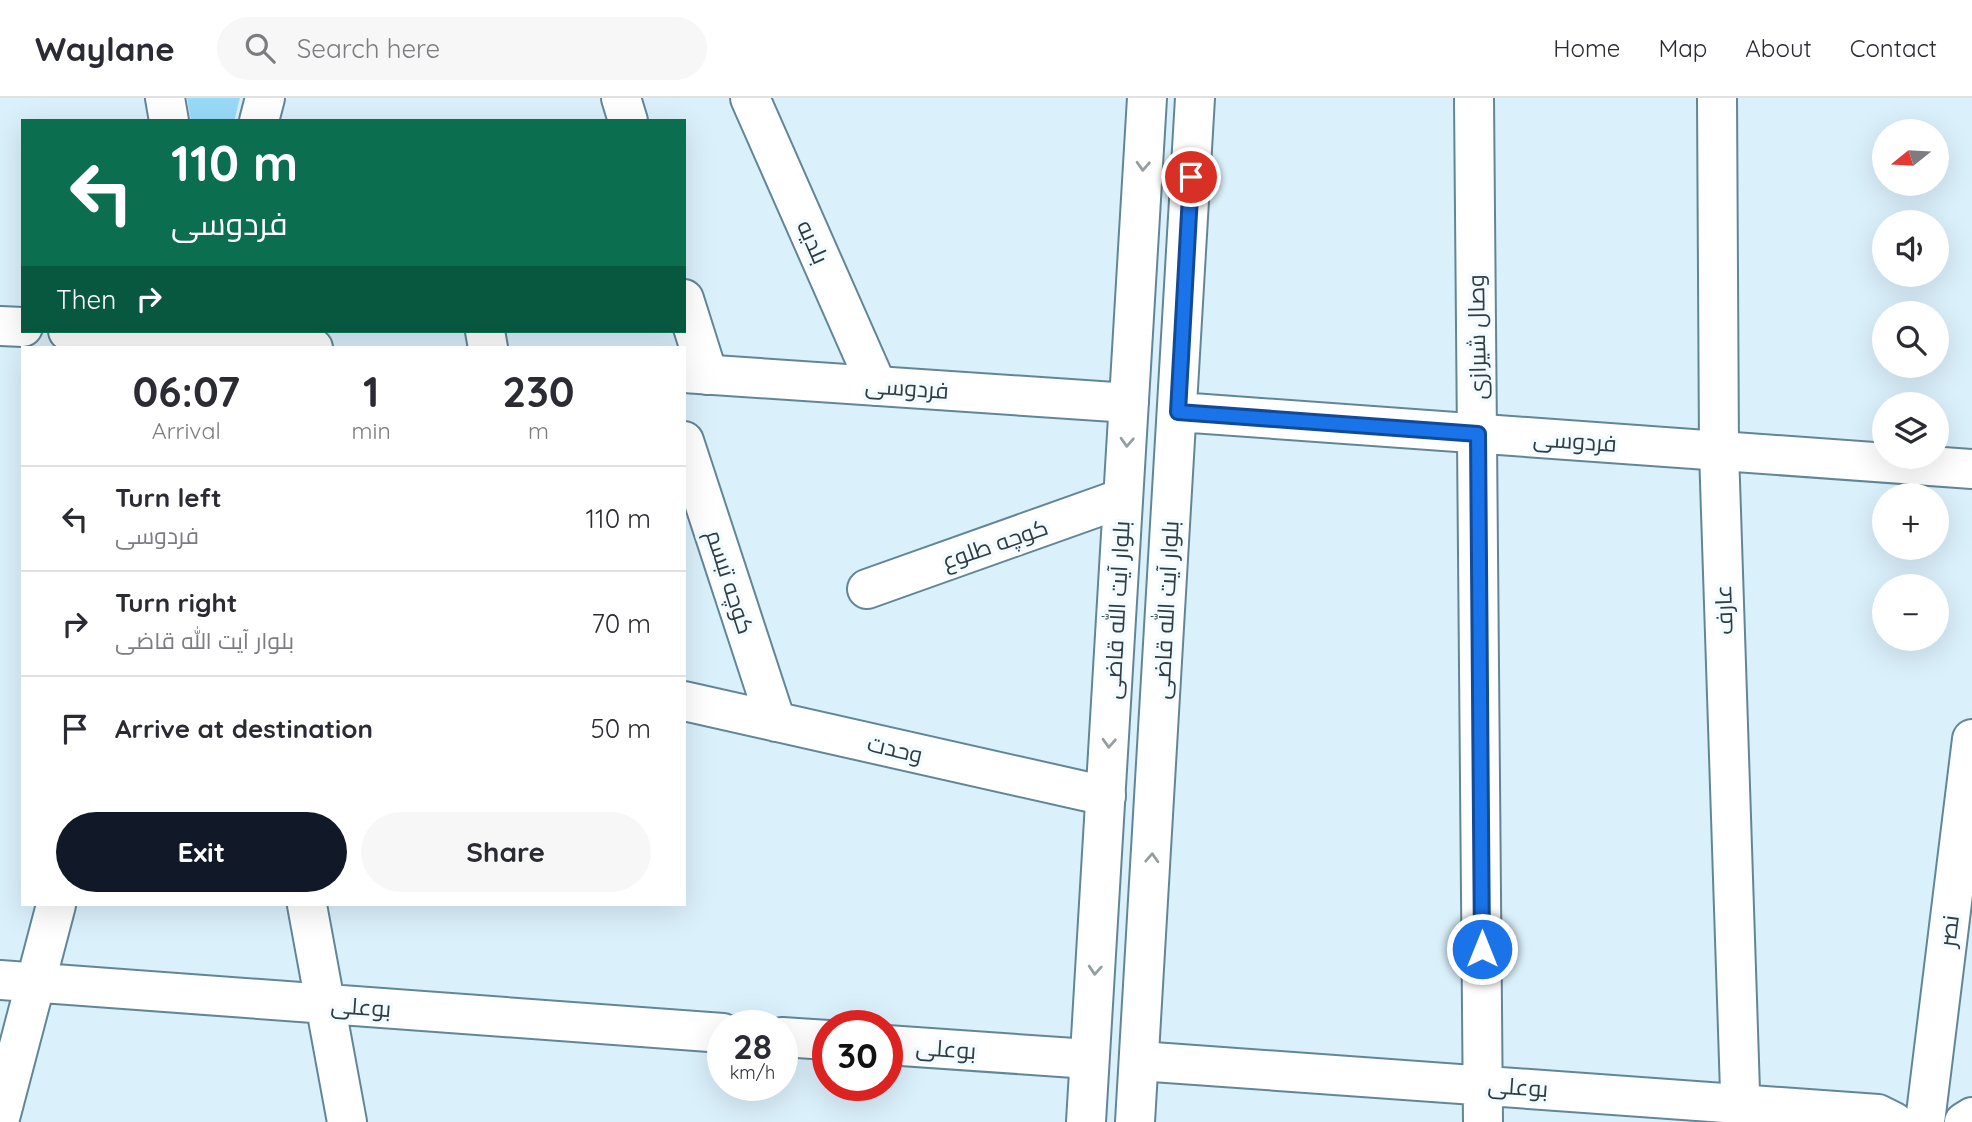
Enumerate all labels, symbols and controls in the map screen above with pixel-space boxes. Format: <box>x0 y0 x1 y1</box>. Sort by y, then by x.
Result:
search box <box>217 17 707 80</box>
text: Waylane <box>35 28 175 69</box>
icon: search <box>241 29 279 67</box>
text: Search here <box>297 32 440 65</box>
text: Home <box>1553 33 1620 63</box>
text: Map <box>1658 33 1707 63</box>
text: About <box>1745 33 1812 63</box>
text: Contact <box>1850 33 1937 63</box>
north arrow <box>1872 119 1950 196</box>
map controls <box>1872 119 1949 651</box>
text: 110 m <box>171 132 298 193</box>
icon: left <box>56 147 147 238</box>
pin <box>1161 147 1221 207</box>
icon: arrive <box>1172 158 1210 196</box>
one-way arrow <box>1136 161 1151 172</box>
text: فردوسی <box>171 203 288 243</box>
button: sound <box>1872 210 1949 287</box>
street label: بلدیه <box>791 215 836 268</box>
street label: وصال شیرازی <box>1461 274 1492 400</box>
icon: right <box>130 280 168 318</box>
text: Then <box>56 283 116 316</box>
button: search <box>1872 301 1949 378</box>
text: 06:07 <box>132 365 240 418</box>
text: 1 <box>363 365 379 418</box>
text: 230 <box>502 365 575 418</box>
street label: فردوسی <box>864 370 950 405</box>
button: layers <box>1872 392 1949 469</box>
text: Arrival <box>152 416 221 445</box>
text: min <box>352 416 391 445</box>
text: m <box>528 416 549 445</box>
street label: فردوسی <box>1532 423 1618 458</box>
one-way arrow <box>1119 437 1134 448</box>
text: Turn left <box>115 481 222 514</box>
button: + <box>1872 483 1949 560</box>
icon: left <box>56 500 94 538</box>
text: 110 m <box>585 502 651 535</box>
street label: کوچه طلوع <box>938 512 1052 577</box>
street label: بلوار آیت‌ الله قاضی <box>1097 520 1136 700</box>
street label: بلوار آیت ‌الله قاضی <box>1146 520 1185 700</box>
text: فردوسی <box>115 521 199 550</box>
street label: کوچه تبسم <box>698 526 761 638</box>
button: − <box>1872 574 1949 651</box>
street label: عارف <box>1708 584 1739 636</box>
text: Turn right <box>115 586 237 619</box>
icon: right <box>56 605 94 643</box>
text: 70 m <box>591 607 651 640</box>
text: بلوار آیت ‌الله قاضی <box>115 626 294 655</box>
icon: arrive <box>56 710 94 748</box>
text: Arrive at destination <box>115 712 373 745</box>
text: 50 m <box>591 712 651 745</box>
street label: وحدت <box>865 728 926 769</box>
one-way arrow <box>1102 737 1117 748</box>
button: Exit <box>56 812 347 892</box>
button: Share <box>361 812 651 892</box>
one-way arrow <box>1144 852 1159 863</box>
position arrow <box>1445 912 1519 986</box>
street label: نصر <box>1932 913 1965 951</box>
one-way arrow <box>1088 964 1103 975</box>
street label: بوعلی <box>330 990 392 1023</box>
speed limit sign: 30 <box>812 1010 903 1101</box>
text: 28 <box>733 1024 772 1068</box>
street label: بوعلی <box>915 1032 977 1065</box>
text: km/h <box>730 1061 775 1084</box>
street label: بوعلی <box>1487 1070 1549 1103</box>

